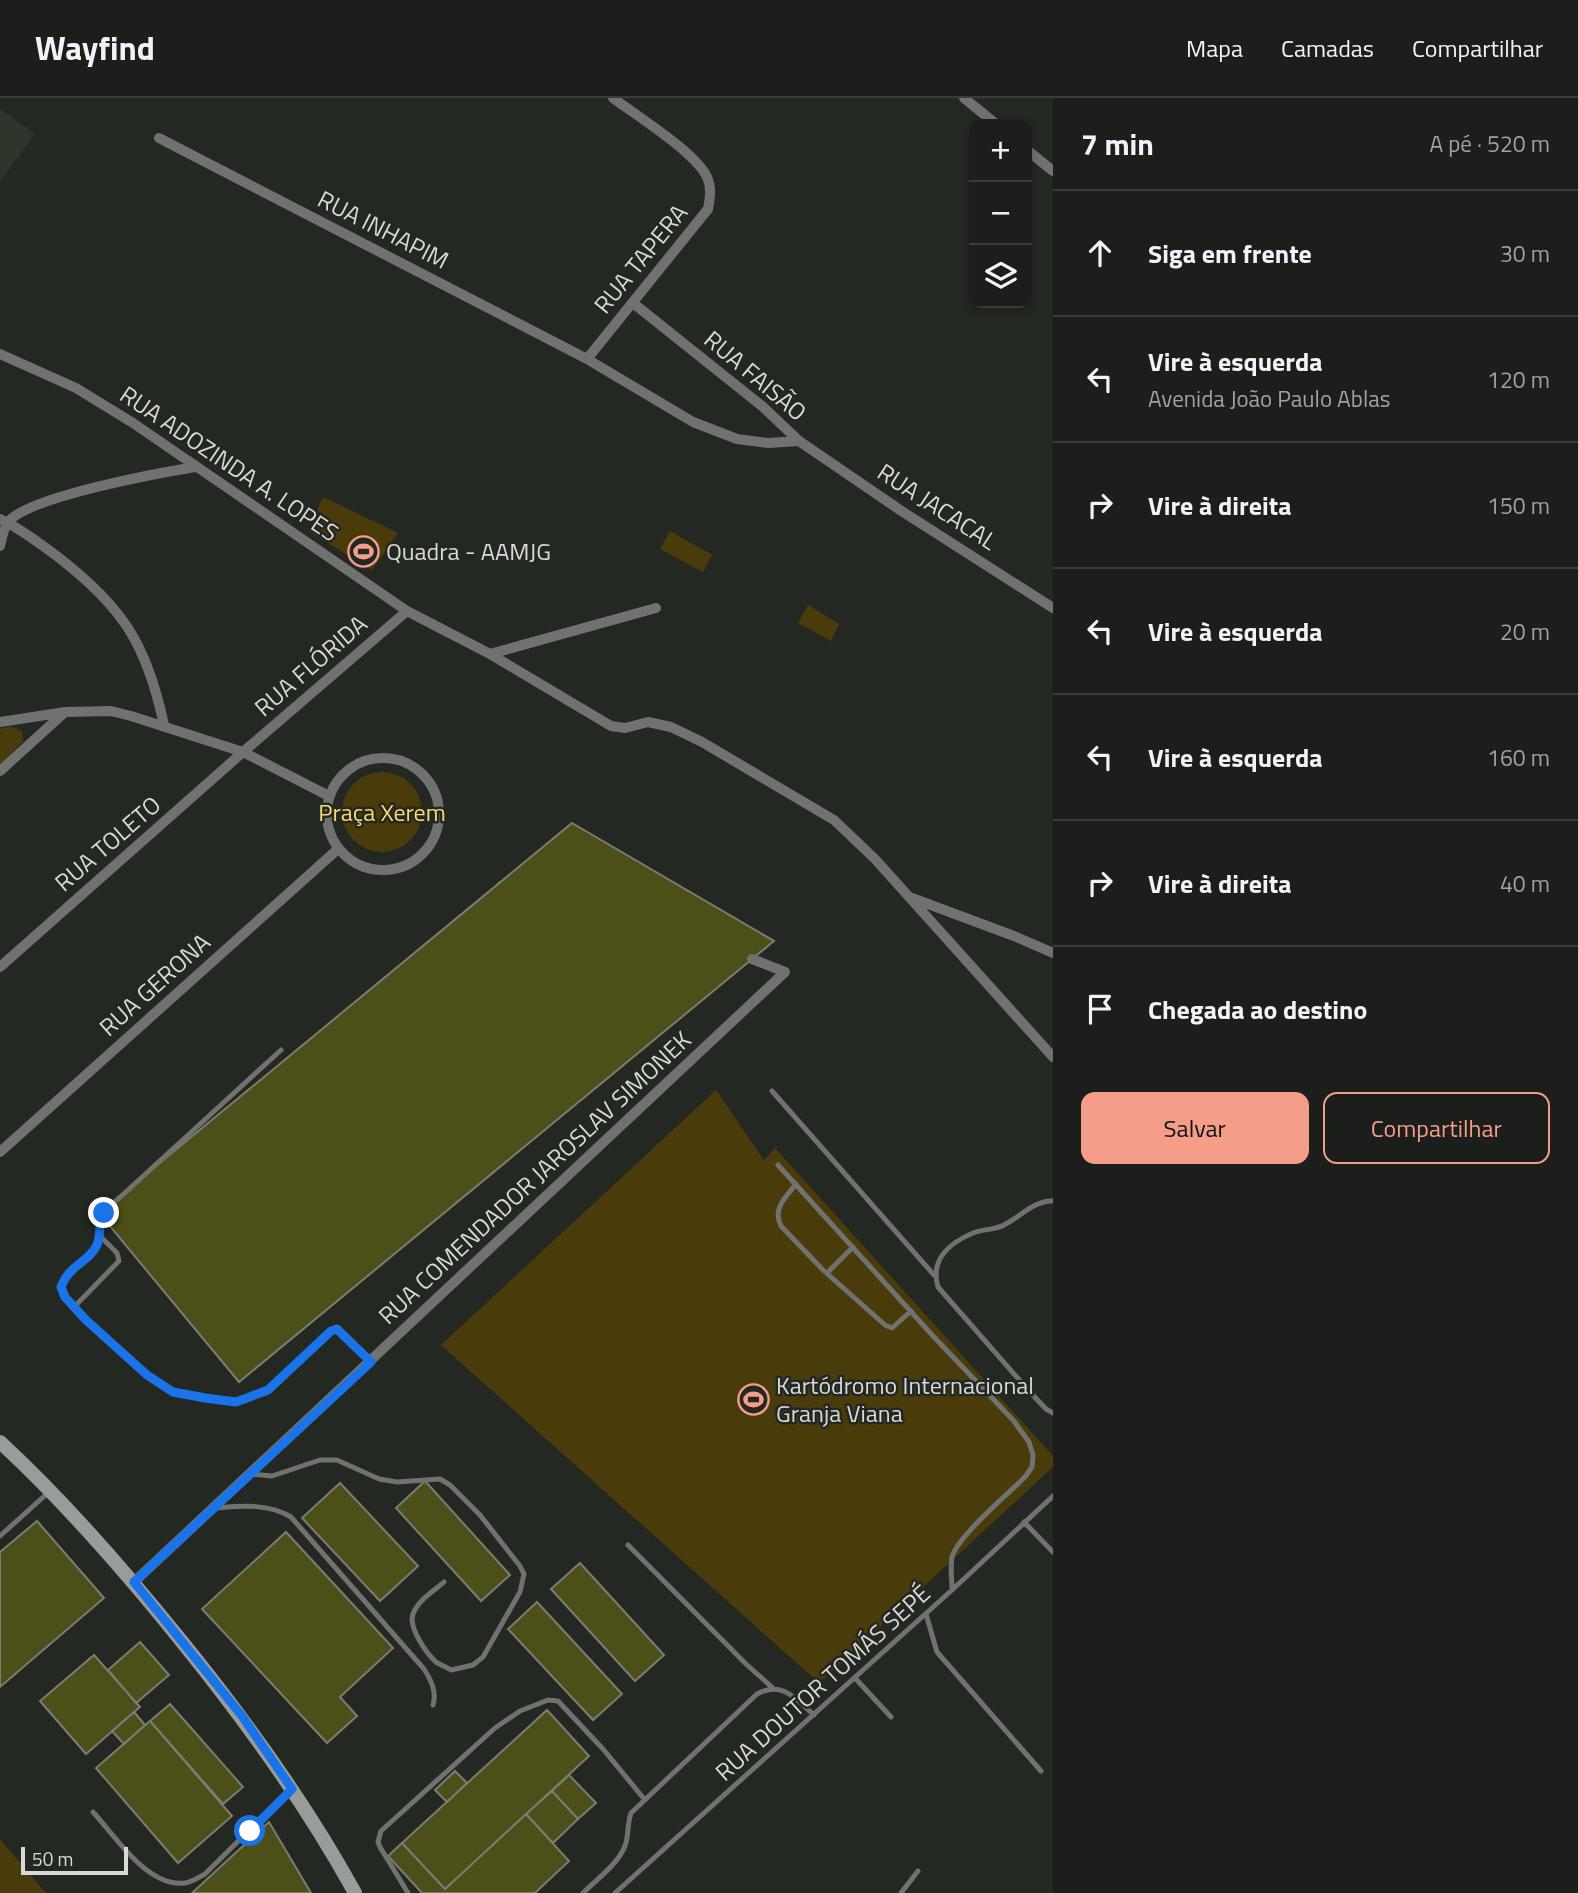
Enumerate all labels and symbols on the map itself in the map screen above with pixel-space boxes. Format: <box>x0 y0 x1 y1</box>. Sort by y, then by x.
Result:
street label: RUA INHAPIM <box>312 181 455 278</box>
street label: RUA TAPERA <box>585 196 696 321</box>
street label: RUA FAISÃO <box>696 321 815 429</box>
street label: RUA ADOZINDA A. LOPES <box>113 376 346 550</box>
street label: RUA JACACAL <box>870 454 1005 559</box>
place label: Quadra - AAMJG <box>386 533 551 569</box>
sports icon: Quadra - AAMJG <box>346 535 380 569</box>
street label: RUA FLÓRIDA <box>246 606 375 725</box>
street label: RUA TOLETO <box>46 787 168 900</box>
park label: Praça Xerem <box>318 794 446 830</box>
street label: RUA GERONA <box>91 924 218 1044</box>
street label: RUA COMENDADOR JAROSLAV SIMONEK <box>370 1022 699 1332</box>
route end <box>88 1197 119 1228</box>
place label: Kartódromo Internacional Granja Viana <box>776 1367 1034 1431</box>
sports icon: Kartódromo Internacional Granja Viana <box>736 1383 770 1417</box>
street label: RUA DOUTOR TOMÁS SEPÉ <box>707 1576 938 1789</box>
route start <box>234 1815 265 1846</box>
scale bar <box>21 1844 128 1876</box>

